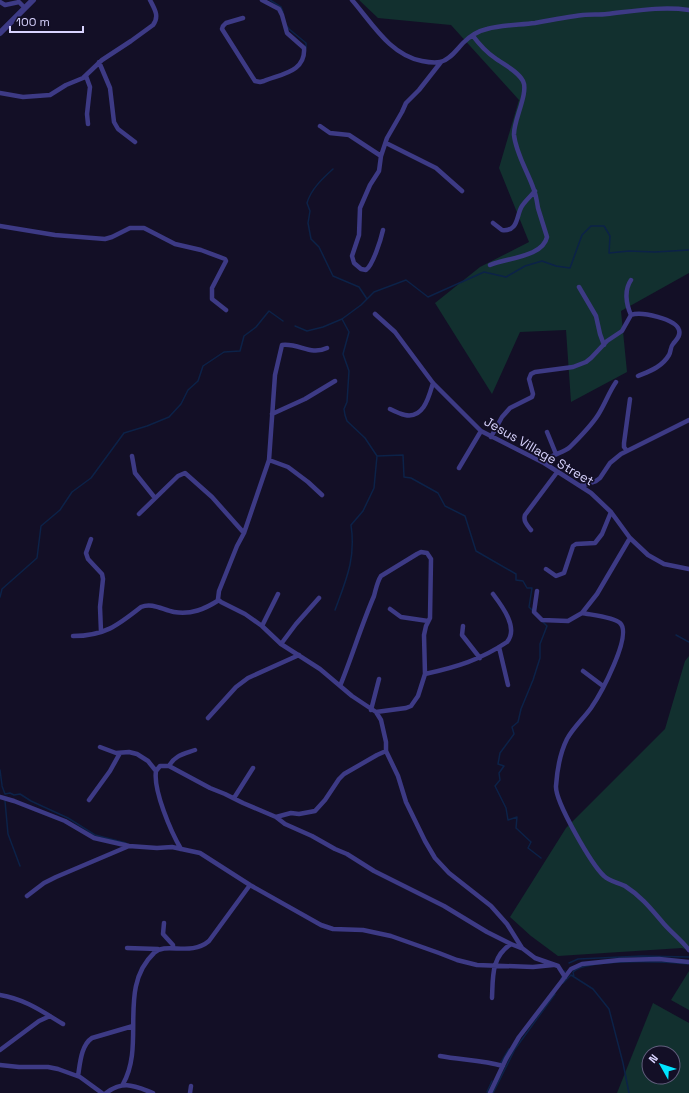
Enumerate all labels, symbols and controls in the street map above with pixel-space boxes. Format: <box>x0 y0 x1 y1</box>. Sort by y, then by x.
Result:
scale bar <box>10 8 83 34</box>
text: 100 m <box>16 14 50 30</box>
street label: Jesus Village Street <box>481 413 597 489</box>
north arrow <box>641 1045 681 1085</box>
text: N <box>645 1051 661 1066</box>

